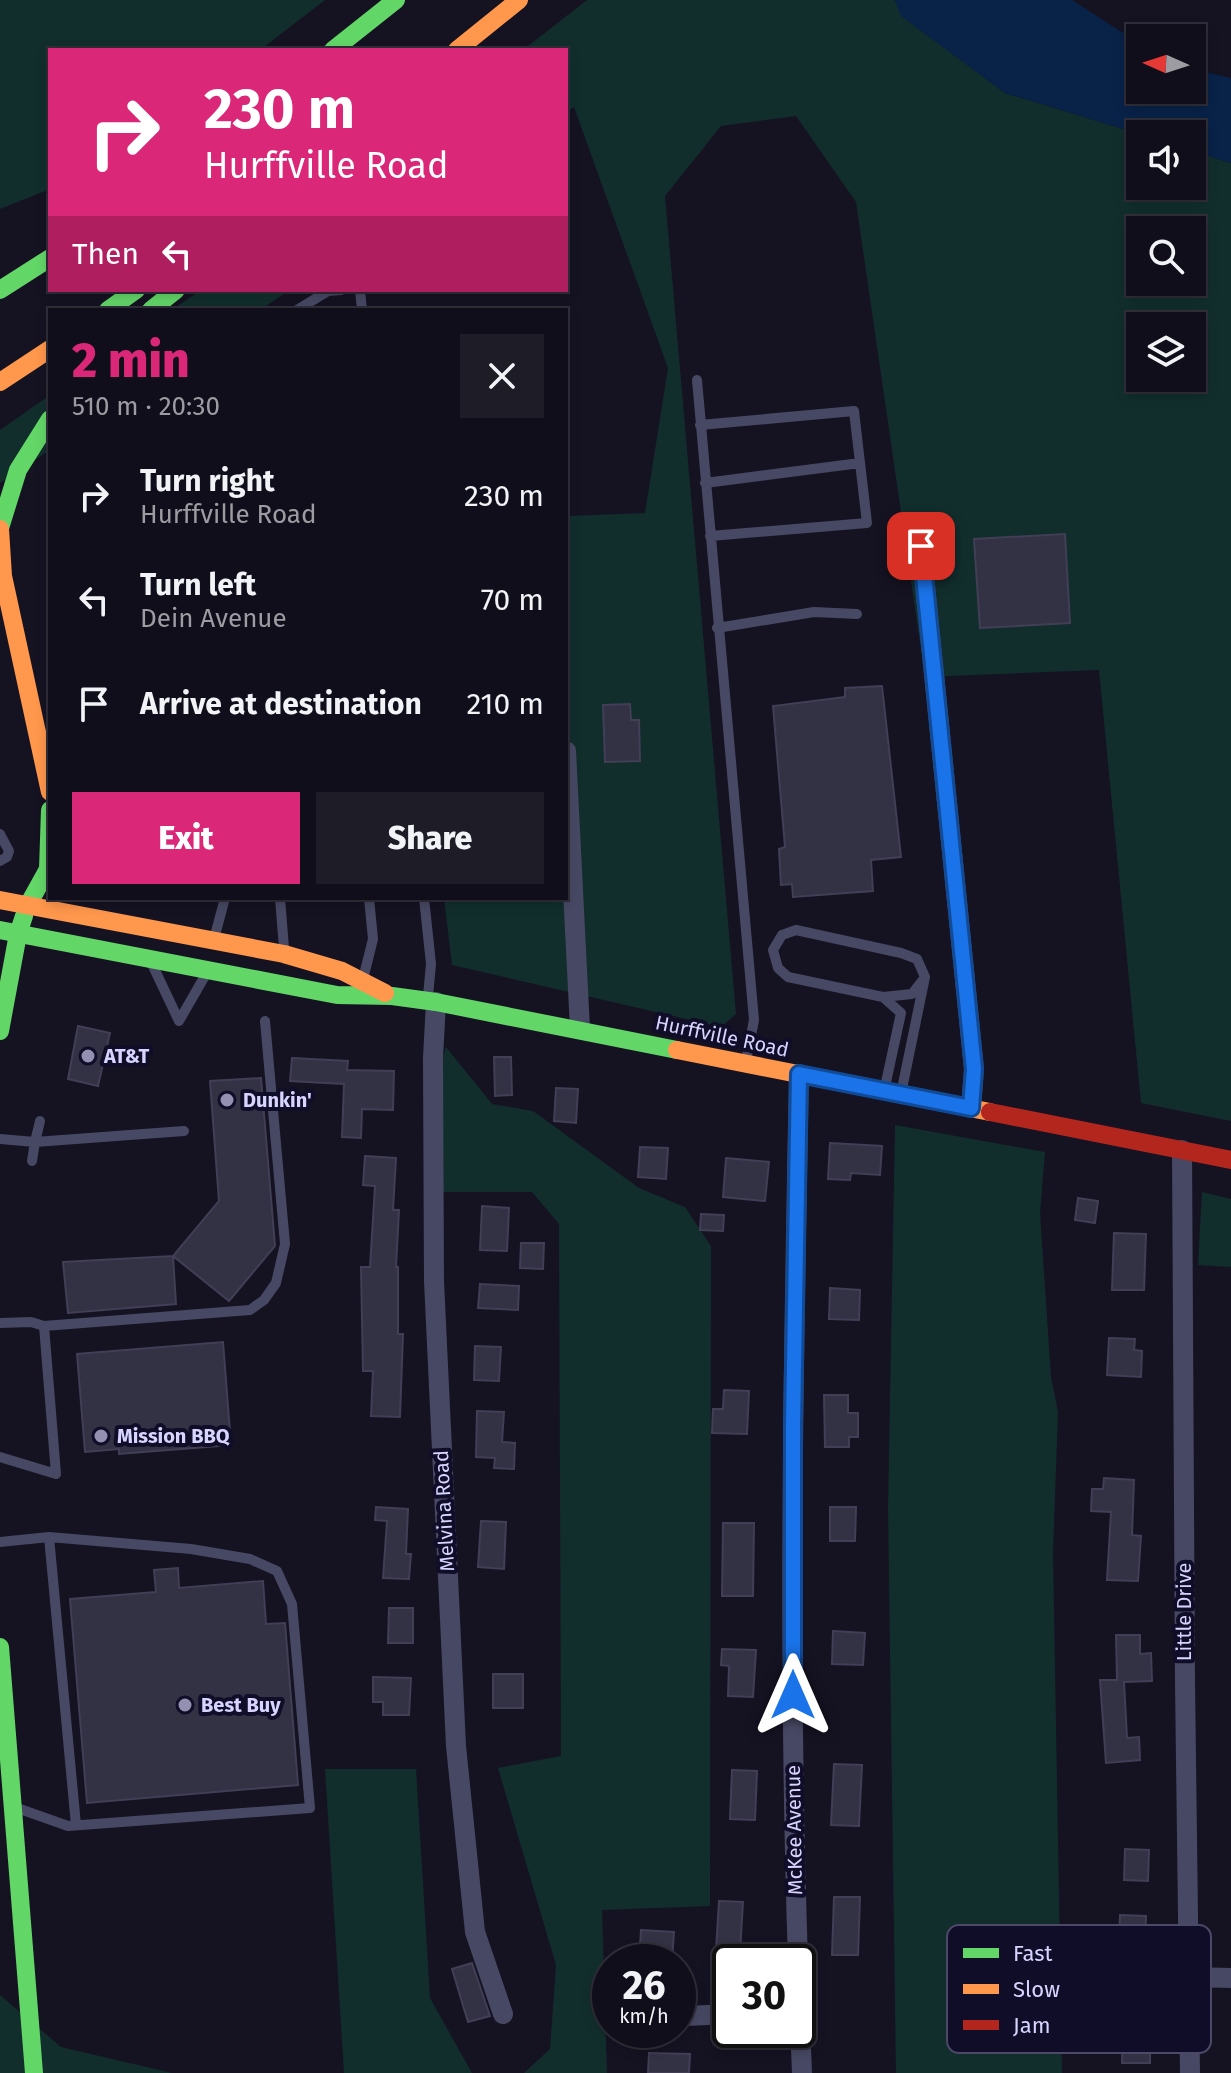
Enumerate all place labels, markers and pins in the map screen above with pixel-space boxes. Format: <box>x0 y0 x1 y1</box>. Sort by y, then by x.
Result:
pin <box>887 512 955 580</box>
place label: AT&T <box>103 1044 149 1068</box>
marker: AT&T <box>79 1047 97 1065</box>
place label: Dunkin' <box>243 1088 312 1112</box>
marker: Dunkin' <box>218 1091 236 1109</box>
place label: Mission BBQ <box>117 1424 230 1448</box>
marker: Mission BBQ <box>92 1427 110 1445</box>
place label: Best Buy <box>201 1693 281 1717</box>
marker: Best Buy <box>176 1696 194 1714</box>

